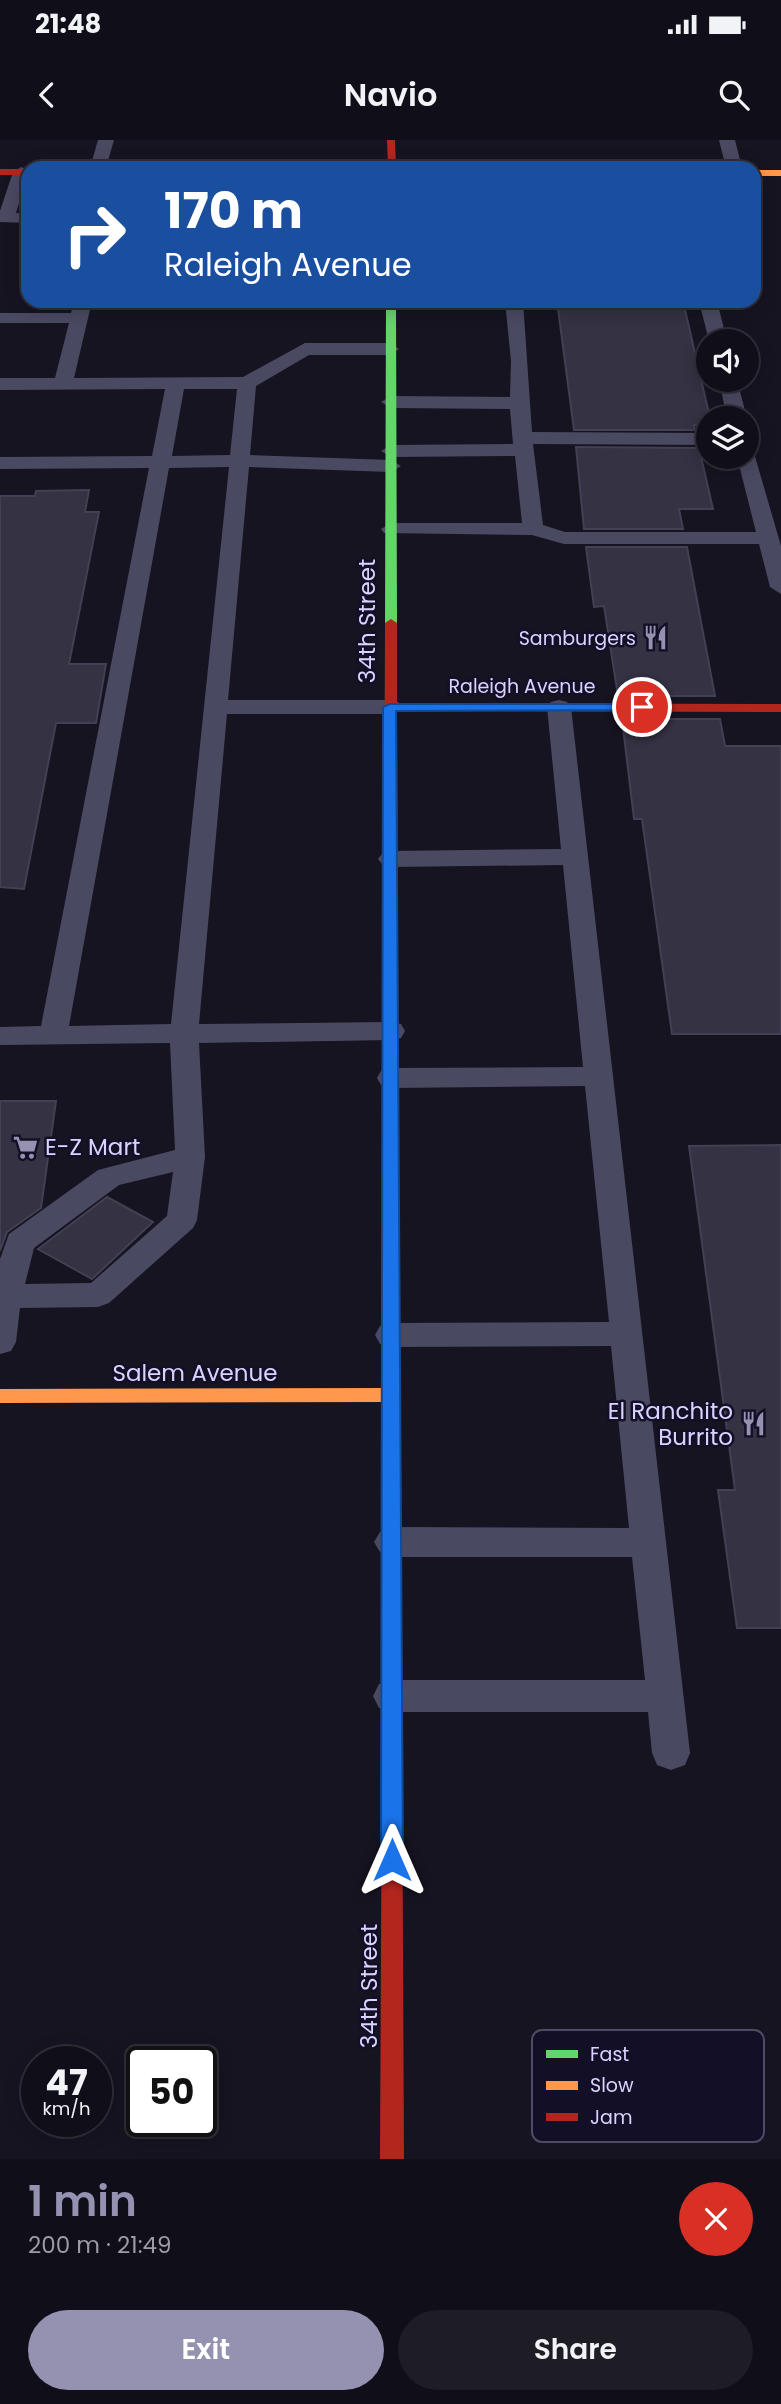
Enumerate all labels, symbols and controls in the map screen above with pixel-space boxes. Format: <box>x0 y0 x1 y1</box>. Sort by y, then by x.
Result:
text: 21:48 <box>35 6 101 42</box>
text: Navio <box>344 72 437 117</box>
icon: back <box>28 76 66 114</box>
icon: search <box>715 76 753 114</box>
text: 170 m <box>164 177 303 245</box>
icon: right <box>49 189 140 280</box>
text: Raleigh Avenue <box>164 242 412 287</box>
map controls <box>696 329 759 469</box>
button: sound <box>696 329 759 392</box>
button: layers <box>696 406 759 469</box>
street label: 34th Street <box>351 559 383 683</box>
restaurant icon: Samburgers <box>642 624 670 652</box>
place label: Samburgers <box>519 625 636 652</box>
street label: Raleigh Avenue <box>449 673 595 700</box>
pin <box>612 677 672 737</box>
icon: arrive <box>623 688 661 726</box>
place label: E-Z Mart <box>45 1131 140 1163</box>
supermarket icon: E-Z Mart <box>11 1133 39 1161</box>
street label: Salem Avenue <box>112 1357 278 1389</box>
place label: El Ranchito Burrito <box>608 1395 733 1453</box>
restaurant icon: El Ranchito Burrito <box>739 1410 767 1438</box>
position arrow <box>355 1823 429 1897</box>
street label: 34th Street <box>353 1924 385 2048</box>
legend <box>532 2030 764 2142</box>
text: Fast <box>590 2041 629 2068</box>
speed limit sign: 50 <box>126 2046 217 2137</box>
text: 47 <box>45 2058 88 2107</box>
text: Slow <box>590 2072 634 2099</box>
text: km/h <box>43 2096 90 2121</box>
text: Jam <box>590 2104 632 2131</box>
text: 1 min <box>28 2172 137 2231</box>
button: close <box>679 2182 753 2256</box>
text: 200 m · 21:49 <box>28 2229 172 2261</box>
button: Exit <box>28 2310 384 2390</box>
button: Share <box>398 2310 753 2390</box>

